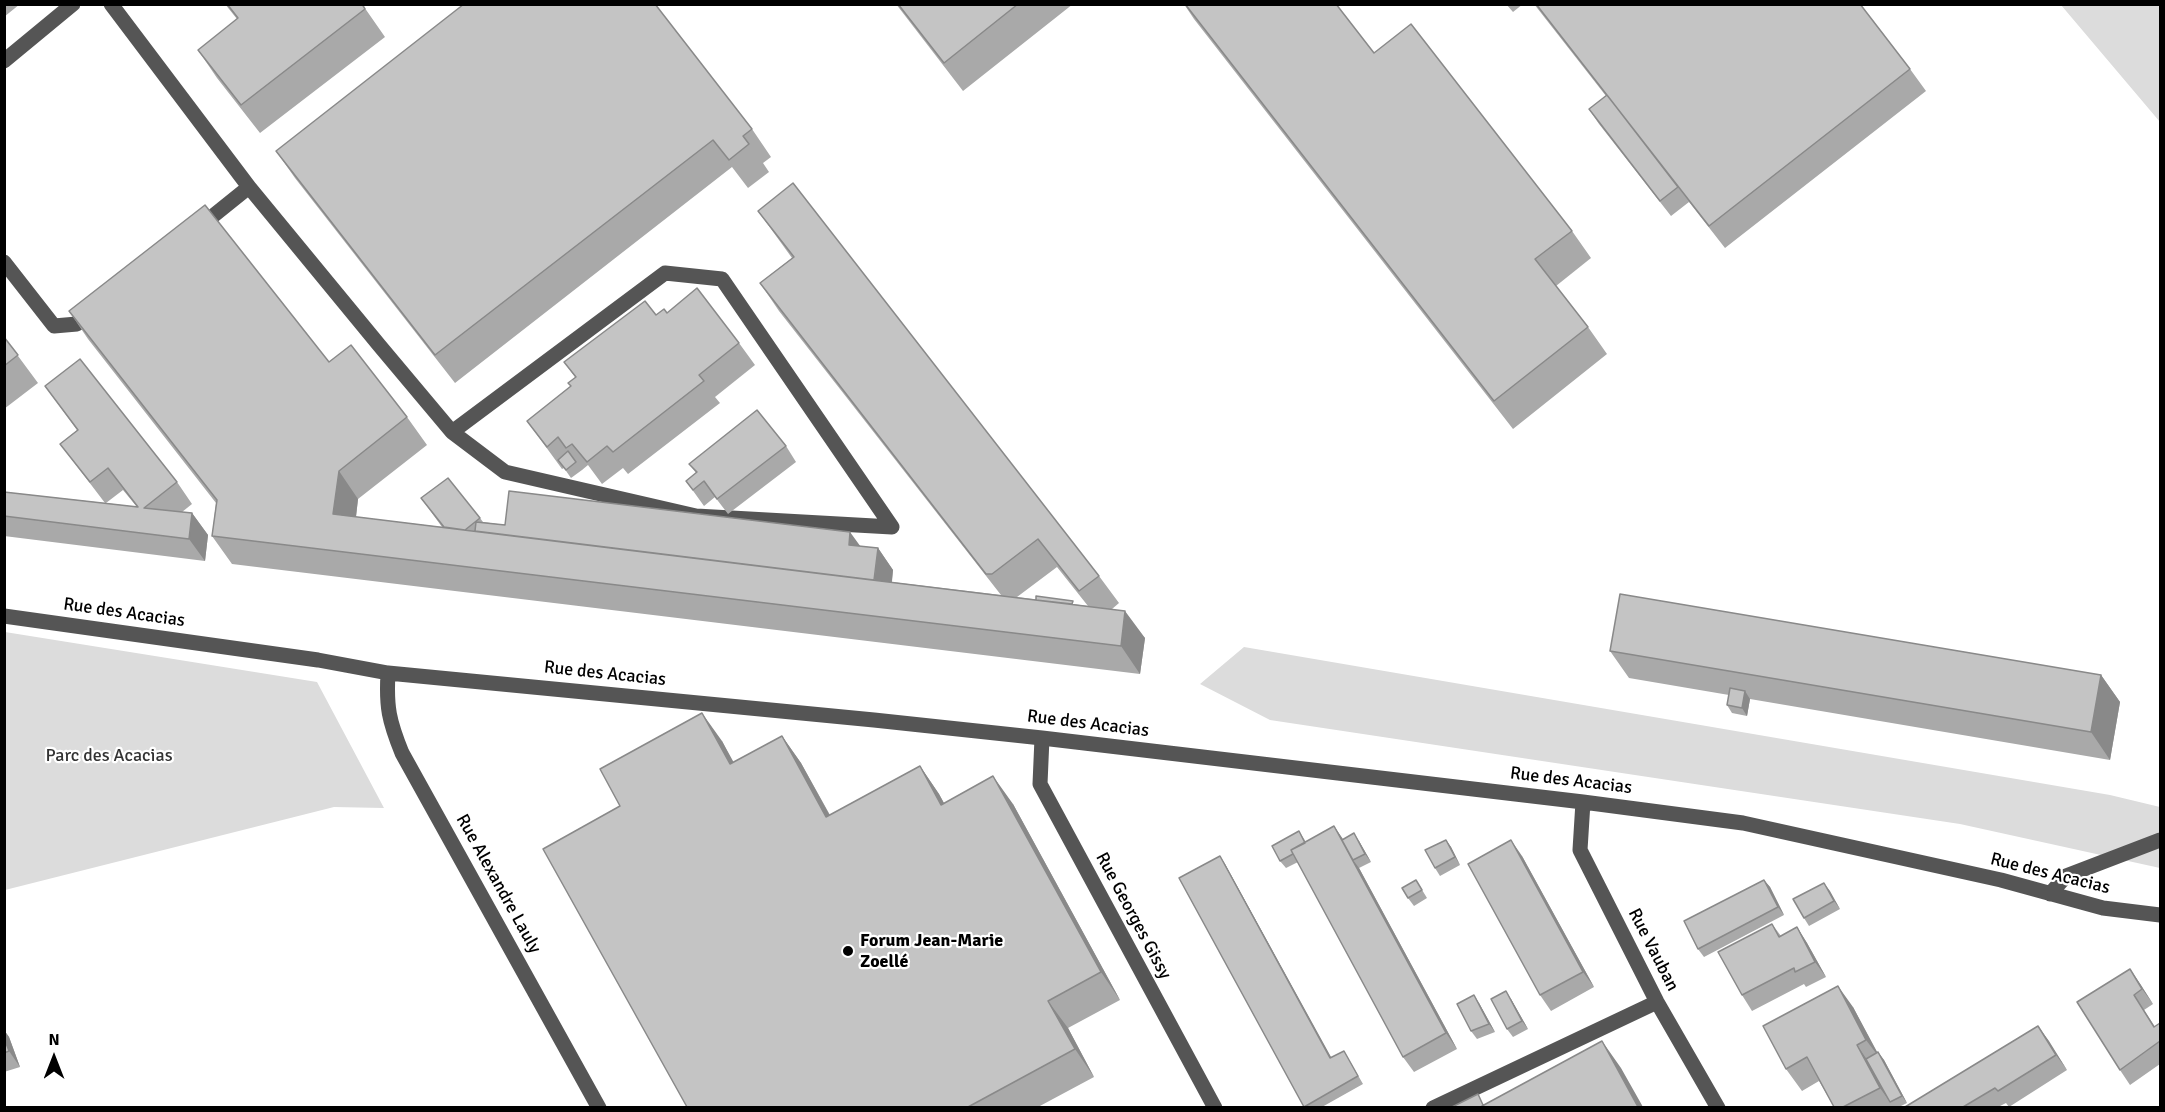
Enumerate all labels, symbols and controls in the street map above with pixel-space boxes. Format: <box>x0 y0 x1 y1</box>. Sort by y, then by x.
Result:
street label: Rue des Acacias <box>62 594 186 632</box>
street label: Rue des Acacias <box>543 657 667 691</box>
street label: Rue des Acacias <box>1026 706 1150 742</box>
park label: Parc des Acacias <box>46 745 172 767</box>
street label: Rue des Acacias <box>1509 763 1633 799</box>
street label: Rue Alexandre Lauly <box>451 811 545 957</box>
street label: Rue Georges Gissy <box>1090 849 1176 983</box>
street label: Rue des Acacias <box>1988 849 2112 899</box>
street label: Rue Vauban <box>1623 905 1683 995</box>
place label: Forum Jean-Marie Zoellé <box>860 930 1003 972</box>
marker: Forum Jean-Marie Zoellé <box>841 944 855 958</box>
north arrow <box>24 1028 84 1088</box>
text: N <box>48 1030 60 1050</box>

